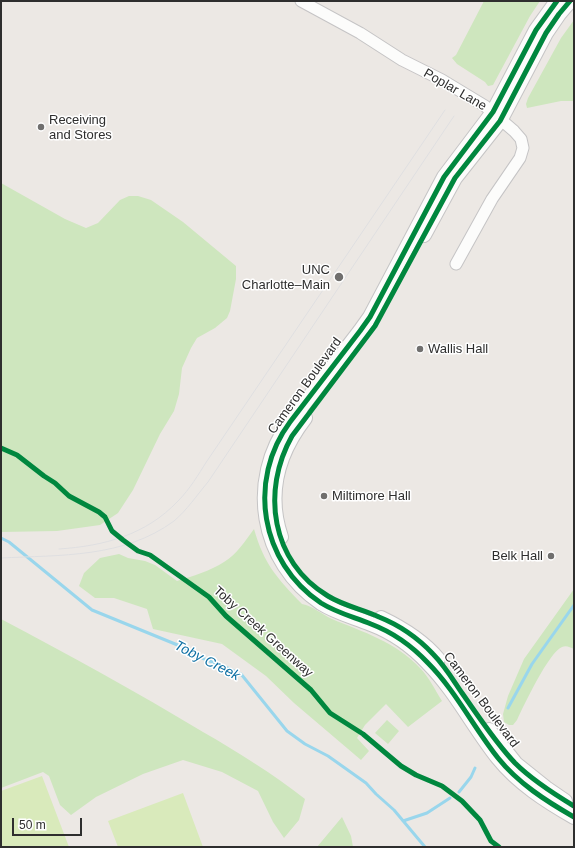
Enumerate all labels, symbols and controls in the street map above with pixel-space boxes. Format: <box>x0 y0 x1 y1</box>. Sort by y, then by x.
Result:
street label: Poplar Lane <box>421 66 489 114</box>
place label: Receiving and Stores <box>49 112 112 143</box>
marker: Receiving and Stores <box>36 122 46 132</box>
place label: UNC Charlotte–Main <box>242 262 330 293</box>
marker: UNC Charlotte–Main <box>333 271 345 283</box>
street label: Cameron Boulevard <box>265 335 345 437</box>
place label: Wallis Hall <box>428 341 488 357</box>
marker: Wallis Hall <box>415 344 425 354</box>
place label: Miltimore Hall <box>332 488 411 504</box>
marker: Miltimore Hall <box>319 491 329 501</box>
place label: Belk Hall <box>492 548 543 564</box>
marker: Belk Hall <box>546 551 556 561</box>
street label: Toby Creek Greenway <box>210 583 316 681</box>
water label: Toby Creek <box>172 637 242 685</box>
street label: Cameron Boulevard <box>440 649 522 751</box>
scale bar <box>14 810 84 836</box>
text: 50 m <box>19 818 46 832</box>

